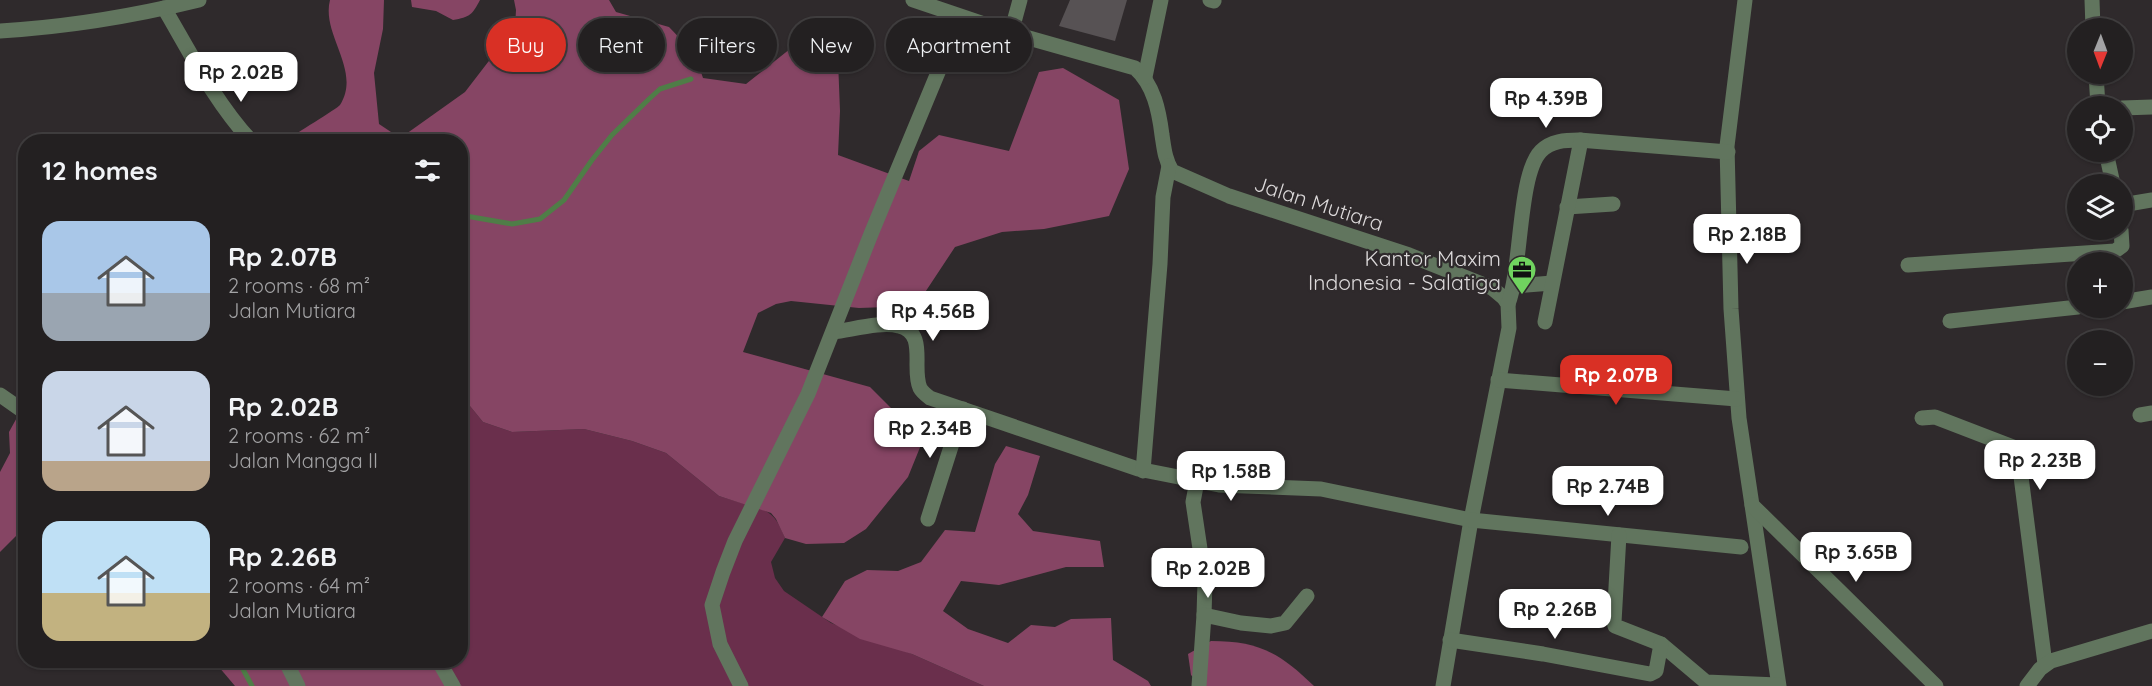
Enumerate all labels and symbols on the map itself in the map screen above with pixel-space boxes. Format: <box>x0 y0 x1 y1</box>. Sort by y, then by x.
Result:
north arrow <box>2067 18 2133 84</box>
pin: Rp 2.02B <box>179 52 303 103</box>
pin: Rp 4.39B <box>1484 78 1608 129</box>
street label: Jalan Mutiara <box>1251 170 1387 236</box>
pin: Rp 2.18B <box>1685 214 1809 265</box>
place label: Kantor Maxim Indonesia - Salatiga <box>1308 245 1501 295</box>
office icon: Kantor Maxim Indonesia - Salatiga <box>1506 254 1538 296</box>
pin: Rp 4.56B <box>871 291 995 342</box>
pin: Rp 2.07B <box>1554 355 1678 406</box>
pin: Rp 2.34B <box>868 408 992 459</box>
pin: Rp 2.23B <box>1978 440 2102 491</box>
pin: Rp 1.58B <box>1169 451 1293 502</box>
pin: Rp 2.74B <box>1546 466 1670 517</box>
pin: Rp 3.65B <box>1794 532 1918 583</box>
pin: Rp 2.02B <box>1146 548 1270 599</box>
pin: Rp 2.26B <box>1493 589 1617 640</box>

